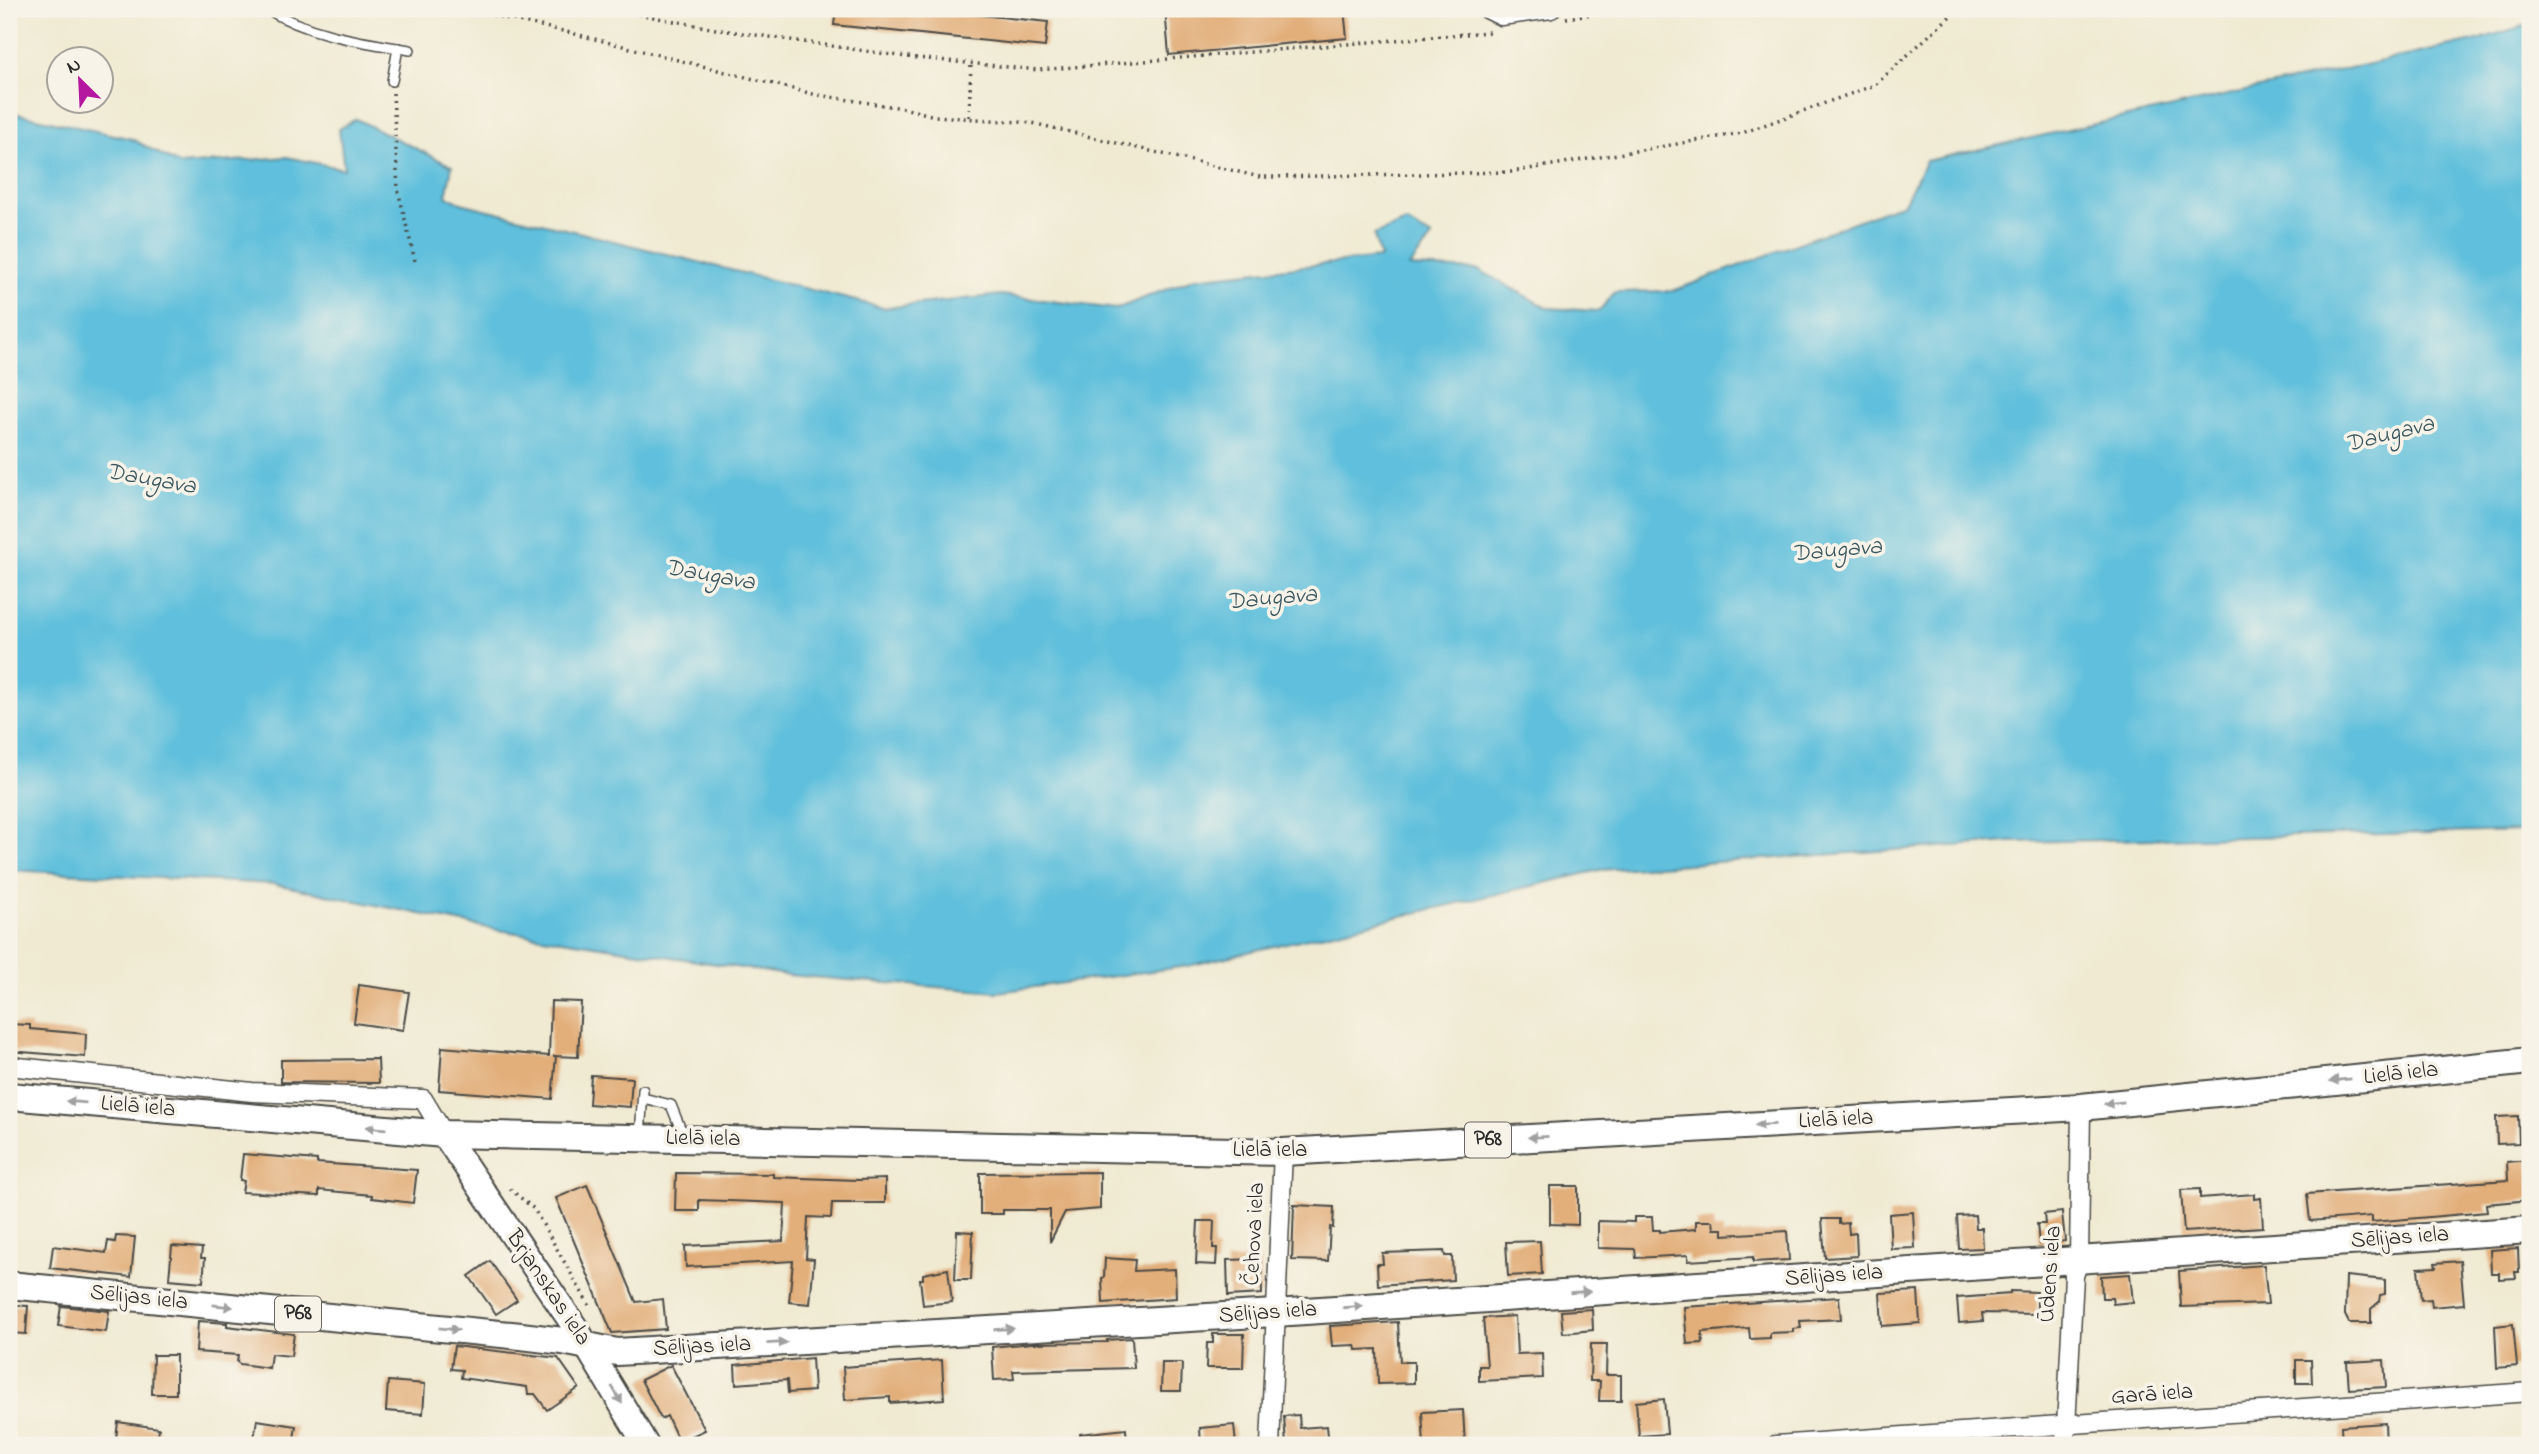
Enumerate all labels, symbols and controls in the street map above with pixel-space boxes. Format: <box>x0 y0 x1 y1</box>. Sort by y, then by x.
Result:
north arrow <box>46 46 116 116</box>
text: N <box>63 52 86 82</box>
water label: Daugava <box>2342 407 2439 463</box>
water label: Daugava <box>104 455 199 505</box>
water label: Daugava <box>1791 530 1884 572</box>
water label: Daugava <box>663 551 758 601</box>
water label: Daugava <box>1226 578 1319 620</box>
street label: Lielā iela <box>2362 1054 2440 1094</box>
one-way arrow <box>2329 1075 2351 1086</box>
street label: Lielā iela <box>99 1087 177 1127</box>
one-way arrow <box>65 1096 87 1107</box>
one-way arrow <box>2103 1098 2125 1109</box>
street label: Lielā iela <box>1798 1102 1874 1138</box>
one-way arrow <box>1754 1119 1776 1130</box>
one-way arrow <box>365 1122 387 1133</box>
street label: Lielā iela <box>665 1122 741 1156</box>
road number: P68 <box>1465 1122 1511 1158</box>
one-way arrow <box>1526 1132 1548 1143</box>
street label: Lielā iela <box>1233 1134 1307 1167</box>
street label: Čehova iela <box>1236 1181 1274 1287</box>
street label: Sēlijas iela <box>2350 1218 2450 1258</box>
street label: Brjanskas iela <box>496 1223 599 1353</box>
street label: Ūdens iela <box>2031 1224 2071 1324</box>
street label: Sēlijas iela <box>1784 1256 1884 1296</box>
street label: Sēlijas iela <box>88 1276 190 1320</box>
one-way arrow <box>1570 1287 1592 1298</box>
street label: Sēlijas iela <box>1218 1293 1318 1333</box>
road number: P68 <box>275 1296 321 1332</box>
one-way arrow <box>212 1301 234 1312</box>
one-way arrow <box>1343 1302 1365 1313</box>
one-way arrow <box>993 1323 1015 1334</box>
one-way arrow <box>438 1324 460 1335</box>
street label: Sēlijas iela <box>652 1328 752 1366</box>
one-way arrow <box>766 1337 788 1348</box>
street label: Garā iela <box>2110 1376 2194 1414</box>
one-way arrow <box>611 1386 623 1405</box>

